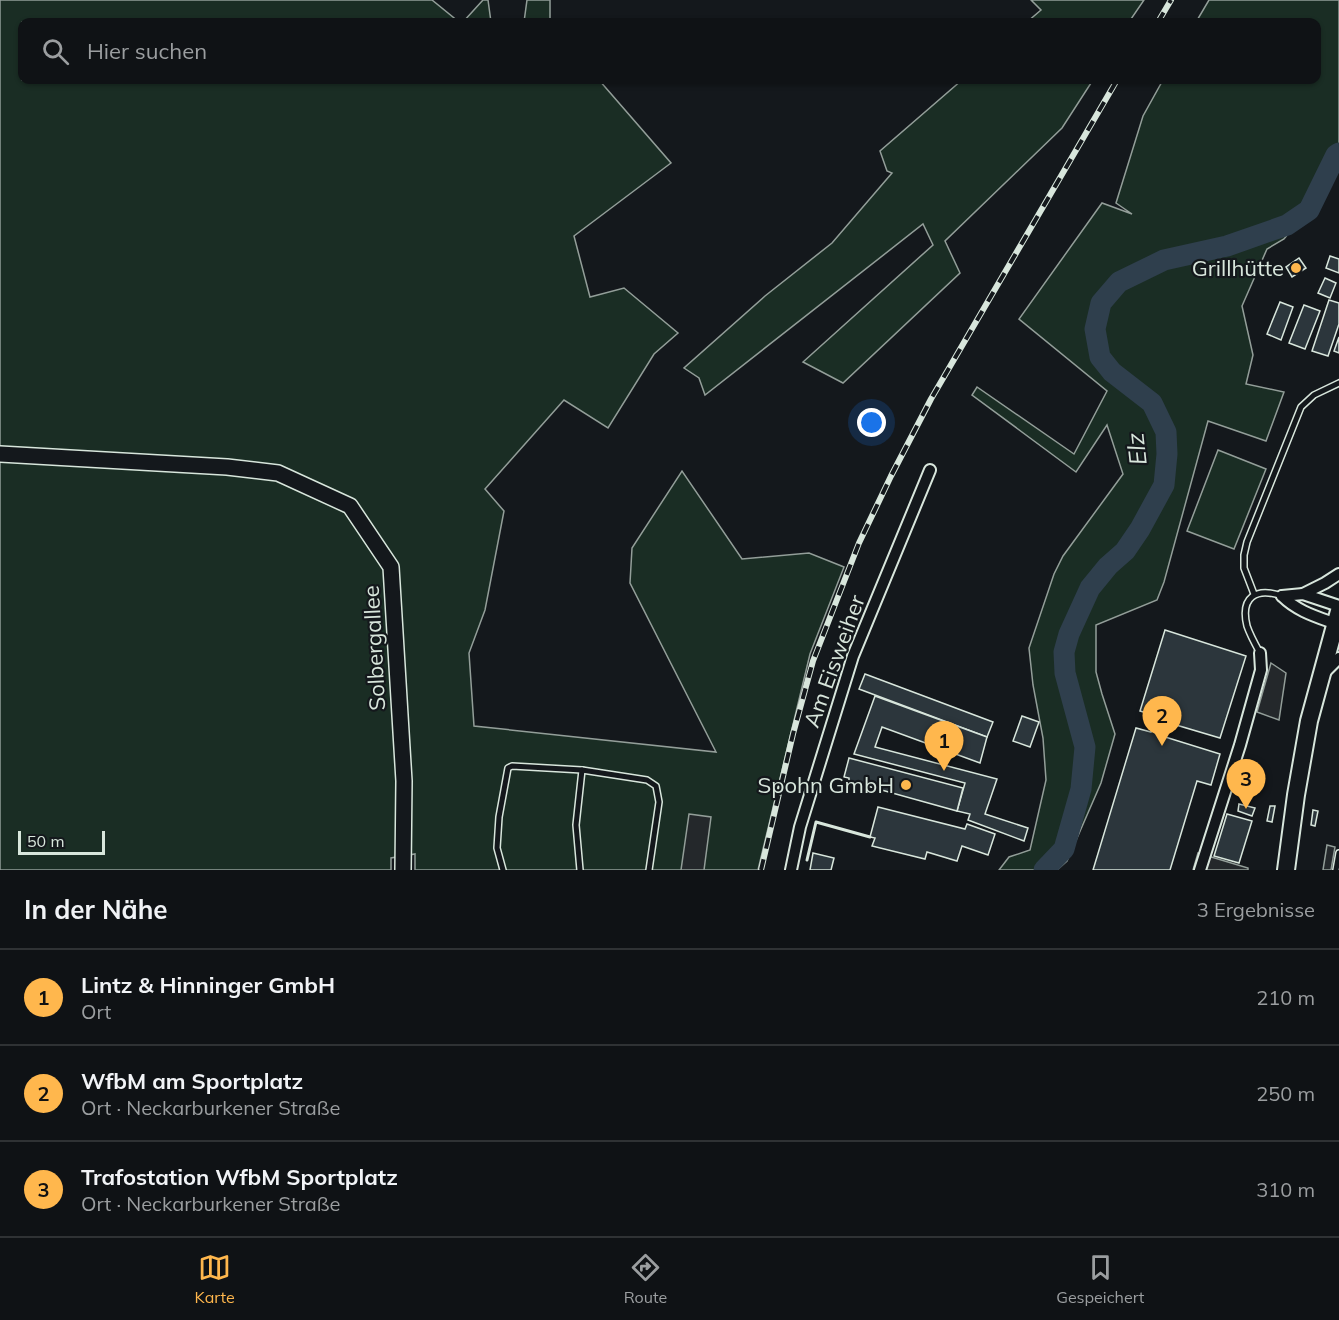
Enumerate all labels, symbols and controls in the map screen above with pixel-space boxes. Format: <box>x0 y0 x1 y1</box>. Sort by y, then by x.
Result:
search box <box>18 18 1321 84</box>
icon: search <box>39 35 72 68</box>
text: Hier suchen <box>87 37 207 65</box>
place label: Grillhütte <box>1192 254 1284 282</box>
marker: Grillhütte <box>1289 261 1303 275</box>
your location <box>857 408 886 437</box>
water label: Elz <box>1119 431 1153 467</box>
street label: Solbergallee <box>357 585 391 711</box>
street label: Am Eisweiher <box>797 591 871 731</box>
pin: 2 <box>1142 696 1182 746</box>
pin: 1 <box>924 722 964 771</box>
pin: 3 <box>1226 760 1266 809</box>
place label: Spohn GmbH <box>758 771 894 799</box>
marker: Spohn GmbH <box>899 778 913 792</box>
scale bar <box>18 828 105 856</box>
text: 50 m <box>27 831 64 851</box>
text: In der Nähe <box>24 893 168 926</box>
text: 3 Ergebnisse <box>1197 897 1315 922</box>
text: Lintz & Hinninger GmbH <box>81 971 335 999</box>
text: 1 <box>38 985 50 1010</box>
text: 210 m <box>1256 985 1315 1010</box>
text: Ort <box>81 999 111 1024</box>
text: WfbM am Sportplatz <box>81 1067 303 1095</box>
text: 2 <box>38 1081 50 1106</box>
text: 250 m <box>1256 1081 1315 1106</box>
text: Ort · Neckarburkener Straße <box>81 1095 340 1120</box>
text: Trafostation WfbM Sportplatz <box>81 1163 398 1191</box>
text: 3 <box>38 1177 50 1202</box>
text: 310 m <box>1256 1177 1315 1202</box>
text: Ort · Neckarburkener Straße <box>81 1191 340 1216</box>
tab: Karte <box>195 1251 235 1307</box>
tab: Route <box>624 1251 667 1307</box>
tab: Gespeichert <box>1056 1251 1144 1307</box>

